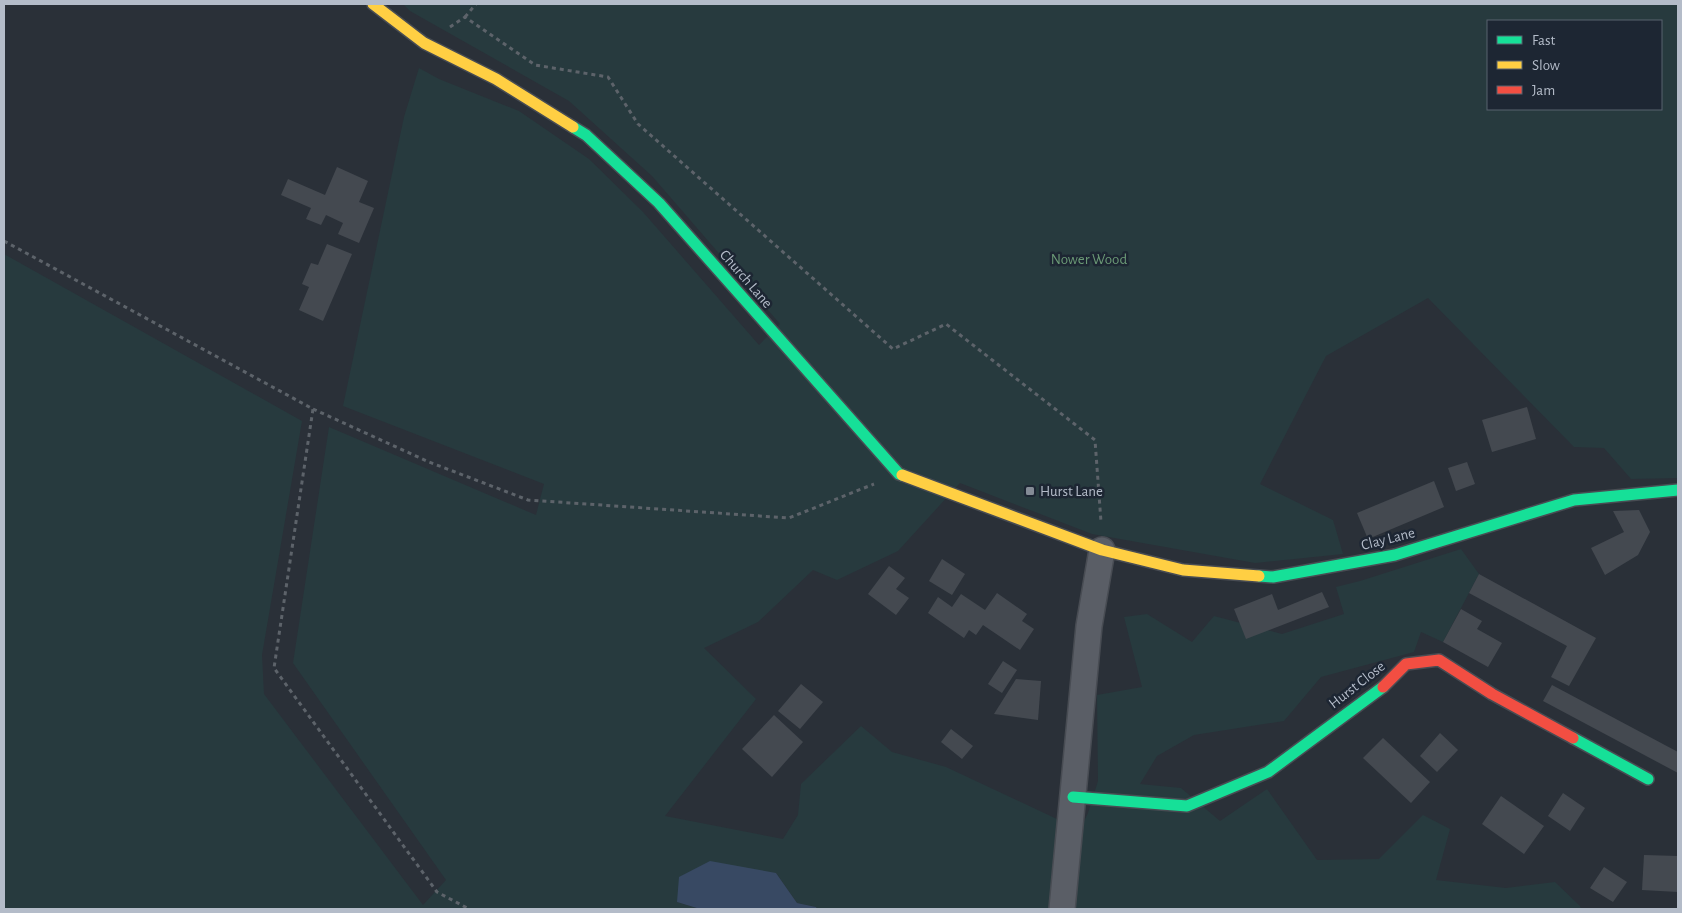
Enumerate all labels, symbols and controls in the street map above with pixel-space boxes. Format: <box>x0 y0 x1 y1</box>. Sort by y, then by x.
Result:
legend <box>1487 20 1662 110</box>
text: Fast <box>1532 33 1556 48</box>
text: Slow <box>1532 58 1560 73</box>
text: Jam <box>1532 83 1555 98</box>
street label: Church Lane <box>717 247 775 311</box>
park label: Nower Wood <box>1051 252 1127 267</box>
place label: Hurst Lane <box>1040 484 1103 499</box>
marker: Hurst Lane <box>1024 485 1036 497</box>
street label: Clay Lane <box>1360 525 1416 553</box>
street label: Hurst Close <box>1326 659 1388 711</box>

